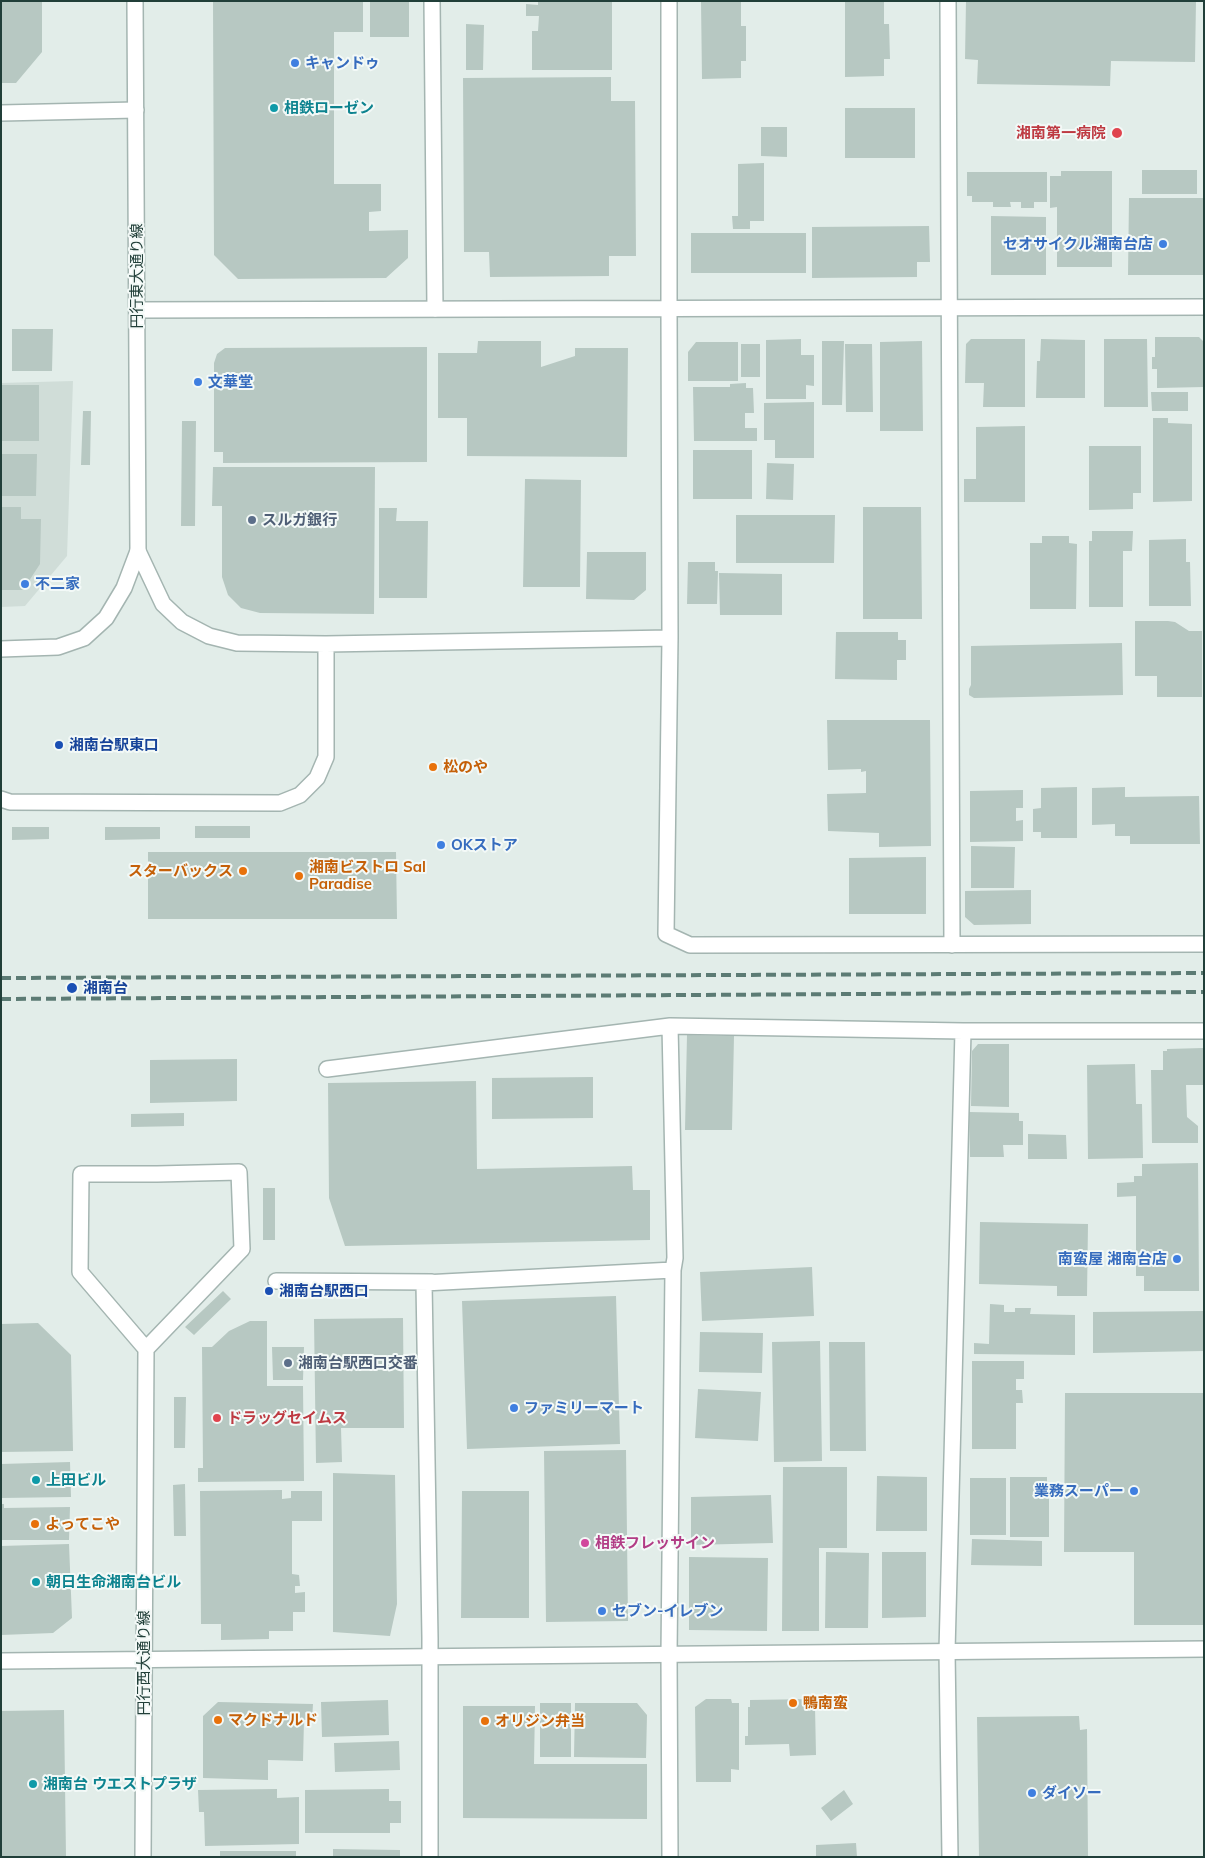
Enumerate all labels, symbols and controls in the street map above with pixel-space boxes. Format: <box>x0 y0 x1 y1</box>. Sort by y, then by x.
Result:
place label: キャンドゥ <box>305 54 380 72</box>
marker: キャンドゥ <box>289 57 301 69</box>
place label: 相鉄ローゼン <box>284 99 374 117</box>
marker: 相鉄ローゼン <box>268 102 280 114</box>
place label: 湘南第一病院 <box>1016 124 1106 142</box>
marker: 湘南第一病院 <box>1110 126 1124 140</box>
street label: 円行東大通り線 <box>128 224 146 328</box>
place label: セオサイクル湘南台店 <box>1003 235 1153 253</box>
marker: セオサイクル湘南台店 <box>1157 238 1169 250</box>
place label: 文華堂 <box>208 373 253 391</box>
marker: 文華堂 <box>192 376 204 388</box>
place label: スルガ銀行 <box>262 511 337 529</box>
marker: スルガ銀行 <box>246 514 258 526</box>
place label: 不二家 <box>35 575 80 593</box>
marker: 不二家 <box>19 578 31 590</box>
place label: 湘南台駅東口 <box>69 736 159 754</box>
marker: 湘南台駅東口 <box>53 739 65 751</box>
place label: 松のや <box>443 758 488 776</box>
marker: 松のや <box>427 761 439 773</box>
place label: OKストア <box>451 836 518 854</box>
marker: OKストア <box>435 839 447 851</box>
place label: 湘南ビストロ Sal Paradise <box>309 858 426 893</box>
place label: スターバックス <box>128 862 233 880</box>
marker: スターバックス <box>237 865 249 877</box>
marker: 湘南ビストロ Sal Paradise <box>293 870 305 882</box>
place label: 湘南台 <box>83 979 128 997</box>
marker: 湘南台 <box>65 981 79 995</box>
place label: 南蛮屋 湘南台店 <box>1058 1250 1167 1268</box>
marker: 南蛮屋 湘南台店 <box>1171 1253 1183 1265</box>
place label: 湘南台駅西口 <box>279 1282 369 1300</box>
marker: 湘南台駅西口 <box>263 1285 275 1297</box>
place label: 湘南台駅西口交番 <box>298 1354 418 1372</box>
marker: 湘南台駅西口交番 <box>282 1357 294 1369</box>
place label: ファミリーマート <box>524 1399 644 1417</box>
marker: ファミリーマート <box>508 1402 520 1414</box>
place label: ドラッグセイムス <box>227 1409 347 1427</box>
marker: ドラッグセイムス <box>211 1412 223 1424</box>
place label: 上田ビル <box>46 1471 106 1489</box>
marker: 上田ビル <box>30 1474 42 1486</box>
place label: 業務スーパー <box>1034 1482 1124 1500</box>
marker: 業務スーパー <box>1128 1485 1140 1497</box>
place label: よってこや <box>45 1515 120 1533</box>
marker: よってこや <box>29 1518 41 1530</box>
place label: 相鉄フレッサイン <box>595 1534 715 1552</box>
marker: 相鉄フレッサイン <box>579 1537 591 1549</box>
place label: 朝日生命湘南台ビル <box>46 1573 181 1591</box>
marker: 朝日生命湘南台ビル <box>30 1576 42 1588</box>
place label: セブン-イレブン <box>612 1602 724 1620</box>
marker: セブン-イレブン <box>596 1605 608 1617</box>
street label: 円行西大通り線 <box>135 1611 153 1715</box>
place label: 鴨南蛮 <box>803 1694 848 1712</box>
marker: 鴨南蛮 <box>787 1697 799 1709</box>
place label: マクドナルド <box>228 1711 318 1729</box>
place label: オリジン弁当 <box>495 1712 585 1730</box>
marker: マクドナルド <box>212 1714 224 1726</box>
marker: オリジン弁当 <box>479 1715 491 1727</box>
place label: 湘南台 ウエストプラザ <box>43 1775 197 1793</box>
marker: 湘南台 ウエストプラザ <box>27 1778 39 1790</box>
place label: ダイソー <box>1042 1784 1102 1802</box>
marker: ダイソー <box>1026 1787 1038 1799</box>

